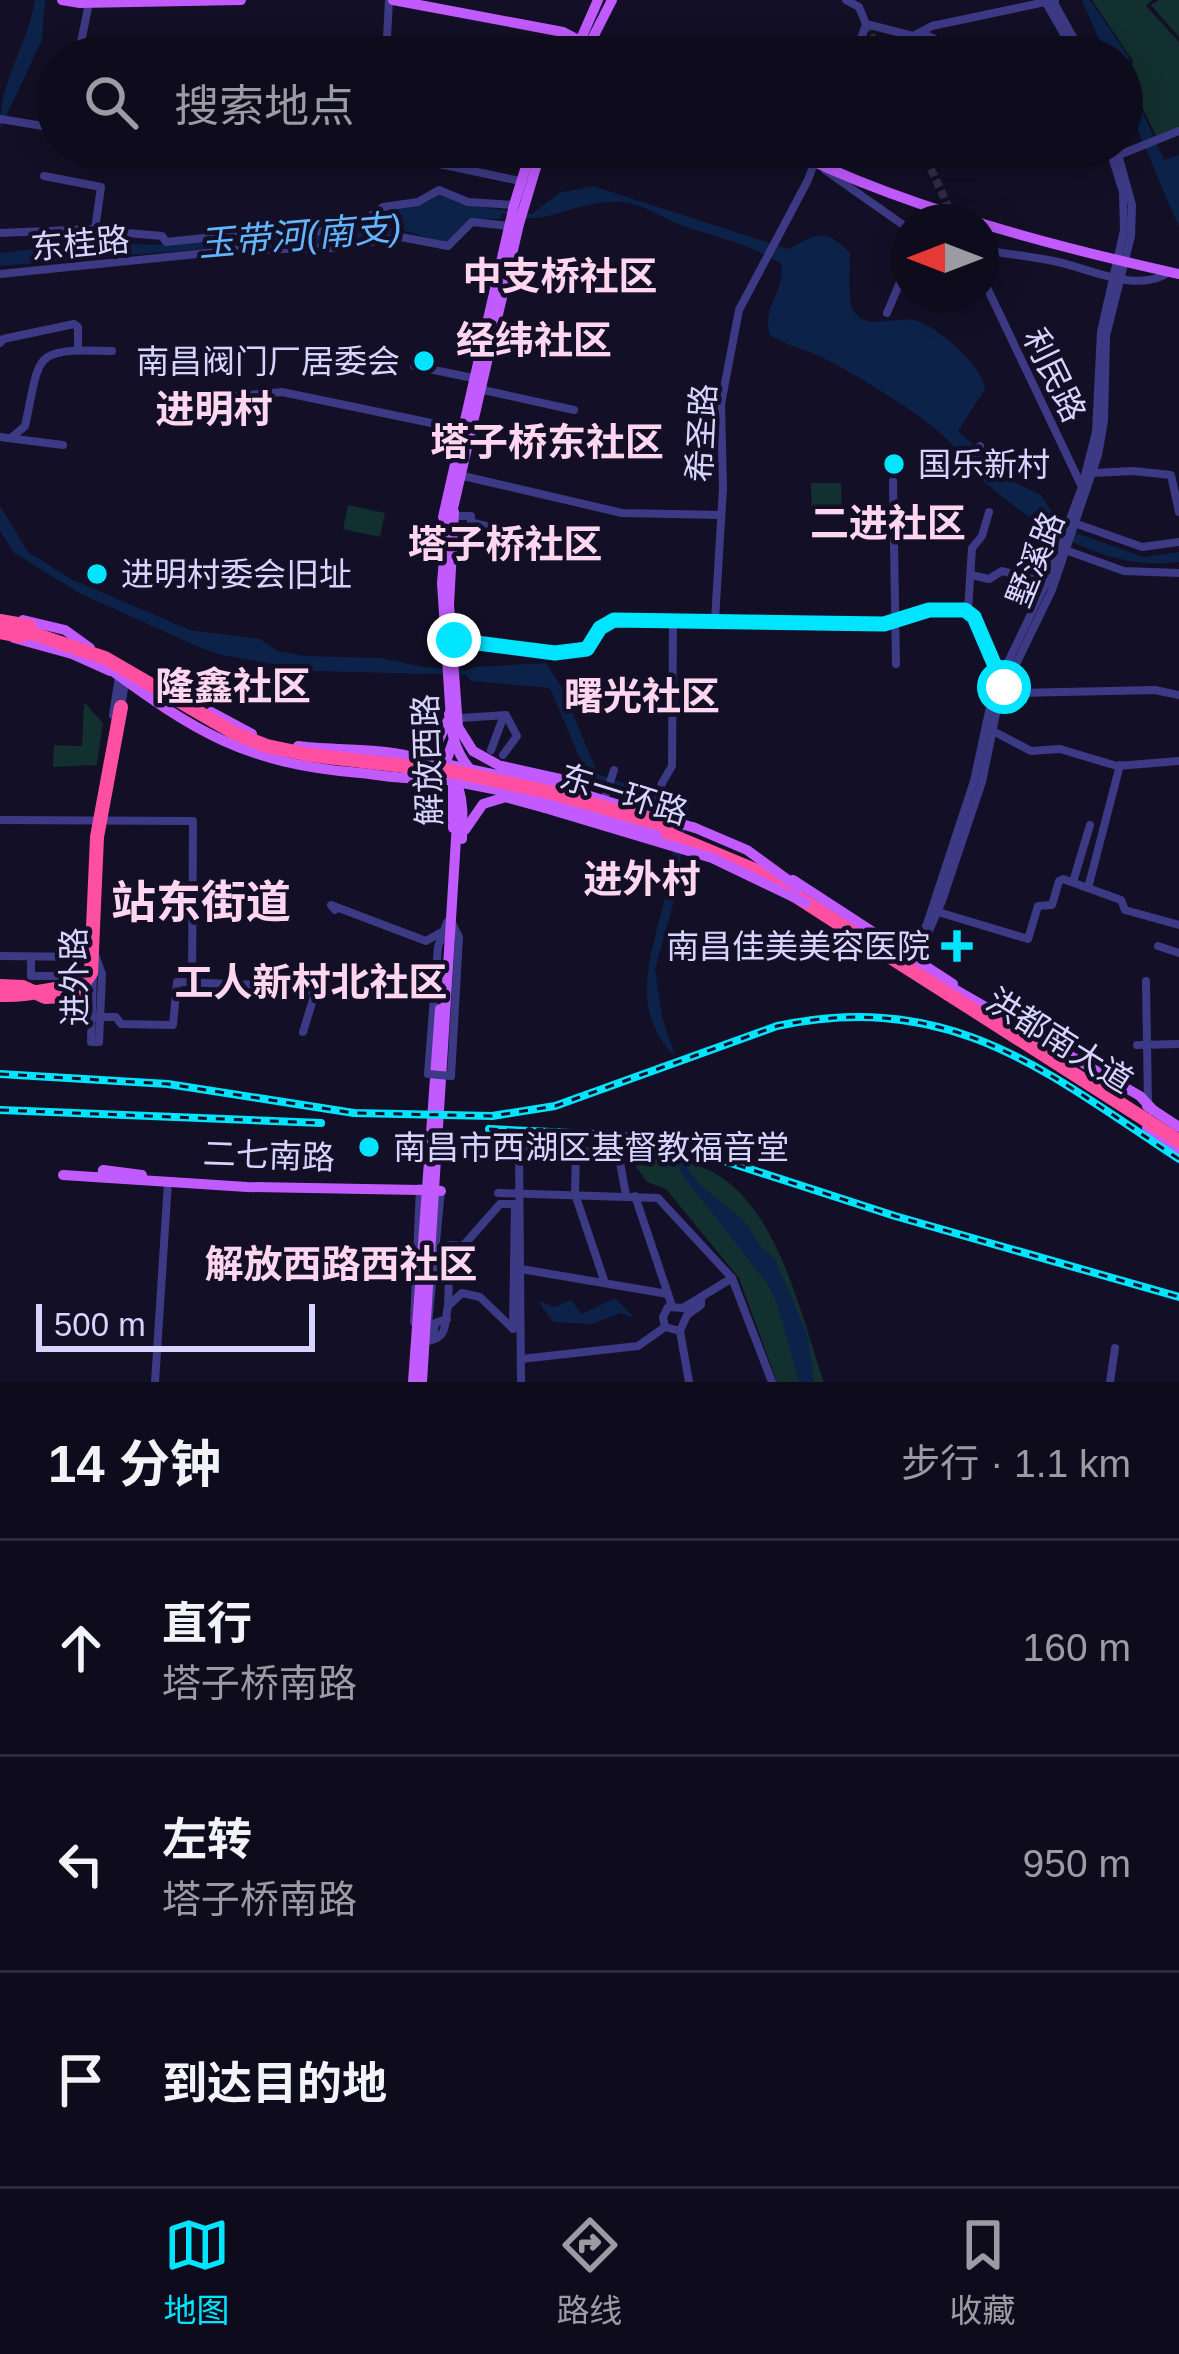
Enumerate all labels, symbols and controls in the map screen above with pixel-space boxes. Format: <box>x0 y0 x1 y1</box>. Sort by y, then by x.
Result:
search box <box>36 36 1143 168</box>
icon: search <box>78 69 144 135</box>
text: 搜索地点 <box>174 81 354 132</box>
north arrow <box>891 204 999 312</box>
water label: 玉带河(南支) <box>197 206 403 265</box>
street label: 东桂路 <box>29 221 131 266</box>
district label: 中支桥社区 <box>462 255 658 298</box>
district label: 经纬社区 <box>456 319 612 362</box>
street label: 利民路 <box>1016 323 1093 428</box>
place label: 南昌阀门厂居委会 <box>136 343 400 380</box>
marker: 南昌阀门厂居委会 <box>411 348 437 374</box>
street label: 希圣路 <box>680 383 723 483</box>
district label: 进明村 <box>155 388 273 431</box>
district label: 塔子桥东社区 <box>430 421 664 464</box>
place label: 国乐新村 <box>918 446 1050 483</box>
marker: 国乐新村 <box>881 451 907 477</box>
district label: 二进社区 <box>810 502 966 545</box>
street label: 墅溪路 <box>1000 506 1071 612</box>
district label: 塔子桥社区 <box>407 523 603 566</box>
place label: 进明村委会旧址 <box>121 556 352 593</box>
marker: 进明村委会旧址 <box>84 561 110 587</box>
route end <box>427 613 481 667</box>
route start <box>977 660 1031 714</box>
district label: 隆鑫社区 <box>155 665 311 708</box>
district label: 曙光社区 <box>564 675 720 718</box>
street label: 解放西路 <box>407 693 448 827</box>
street label: 东一环路 <box>555 757 692 831</box>
district label: 进外村 <box>583 858 701 901</box>
district label: 站东街道 <box>111 877 291 928</box>
street label: 进外路 <box>55 927 94 1027</box>
place label: 南昌佳美美容医院 <box>666 928 930 965</box>
marker: 南昌佳美美容医院 <box>941 930 973 962</box>
district label: 工人新村北社区 <box>174 961 448 1004</box>
street label: 洪都南大道 <box>980 981 1140 1100</box>
place label: 南昌市西湖区基督教福音堂 <box>393 1129 789 1166</box>
marker: 南昌市西湖区基督教福音堂 <box>356 1134 382 1160</box>
street label: 二七南路 <box>202 1135 336 1176</box>
district label: 解放西路西社区 <box>204 1243 478 1286</box>
scale bar <box>36 1298 315 1351</box>
text: 500 m <box>54 1306 146 1343</box>
text: 14 分钟 <box>48 1436 221 1493</box>
text: 步行 · 1.1 km <box>901 1442 1131 1485</box>
text: 直行 <box>162 1598 252 1649</box>
icon: ahead <box>48 1615 114 1681</box>
text: 160 m <box>1023 1626 1131 1669</box>
text: 塔子桥南路 <box>162 1662 357 1705</box>
text: 左转 <box>162 1814 252 1865</box>
icon: left <box>48 1831 114 1897</box>
text: 950 m <box>1023 1842 1131 1885</box>
text: 塔子桥南路 <box>162 1878 357 1921</box>
icon: arrive <box>48 2047 114 2113</box>
text: 到达目的地 <box>162 2058 387 2109</box>
tab: 地图 <box>164 2212 230 2332</box>
tab: 路线 <box>557 2212 623 2332</box>
tab: 收藏 <box>950 2212 1016 2332</box>

